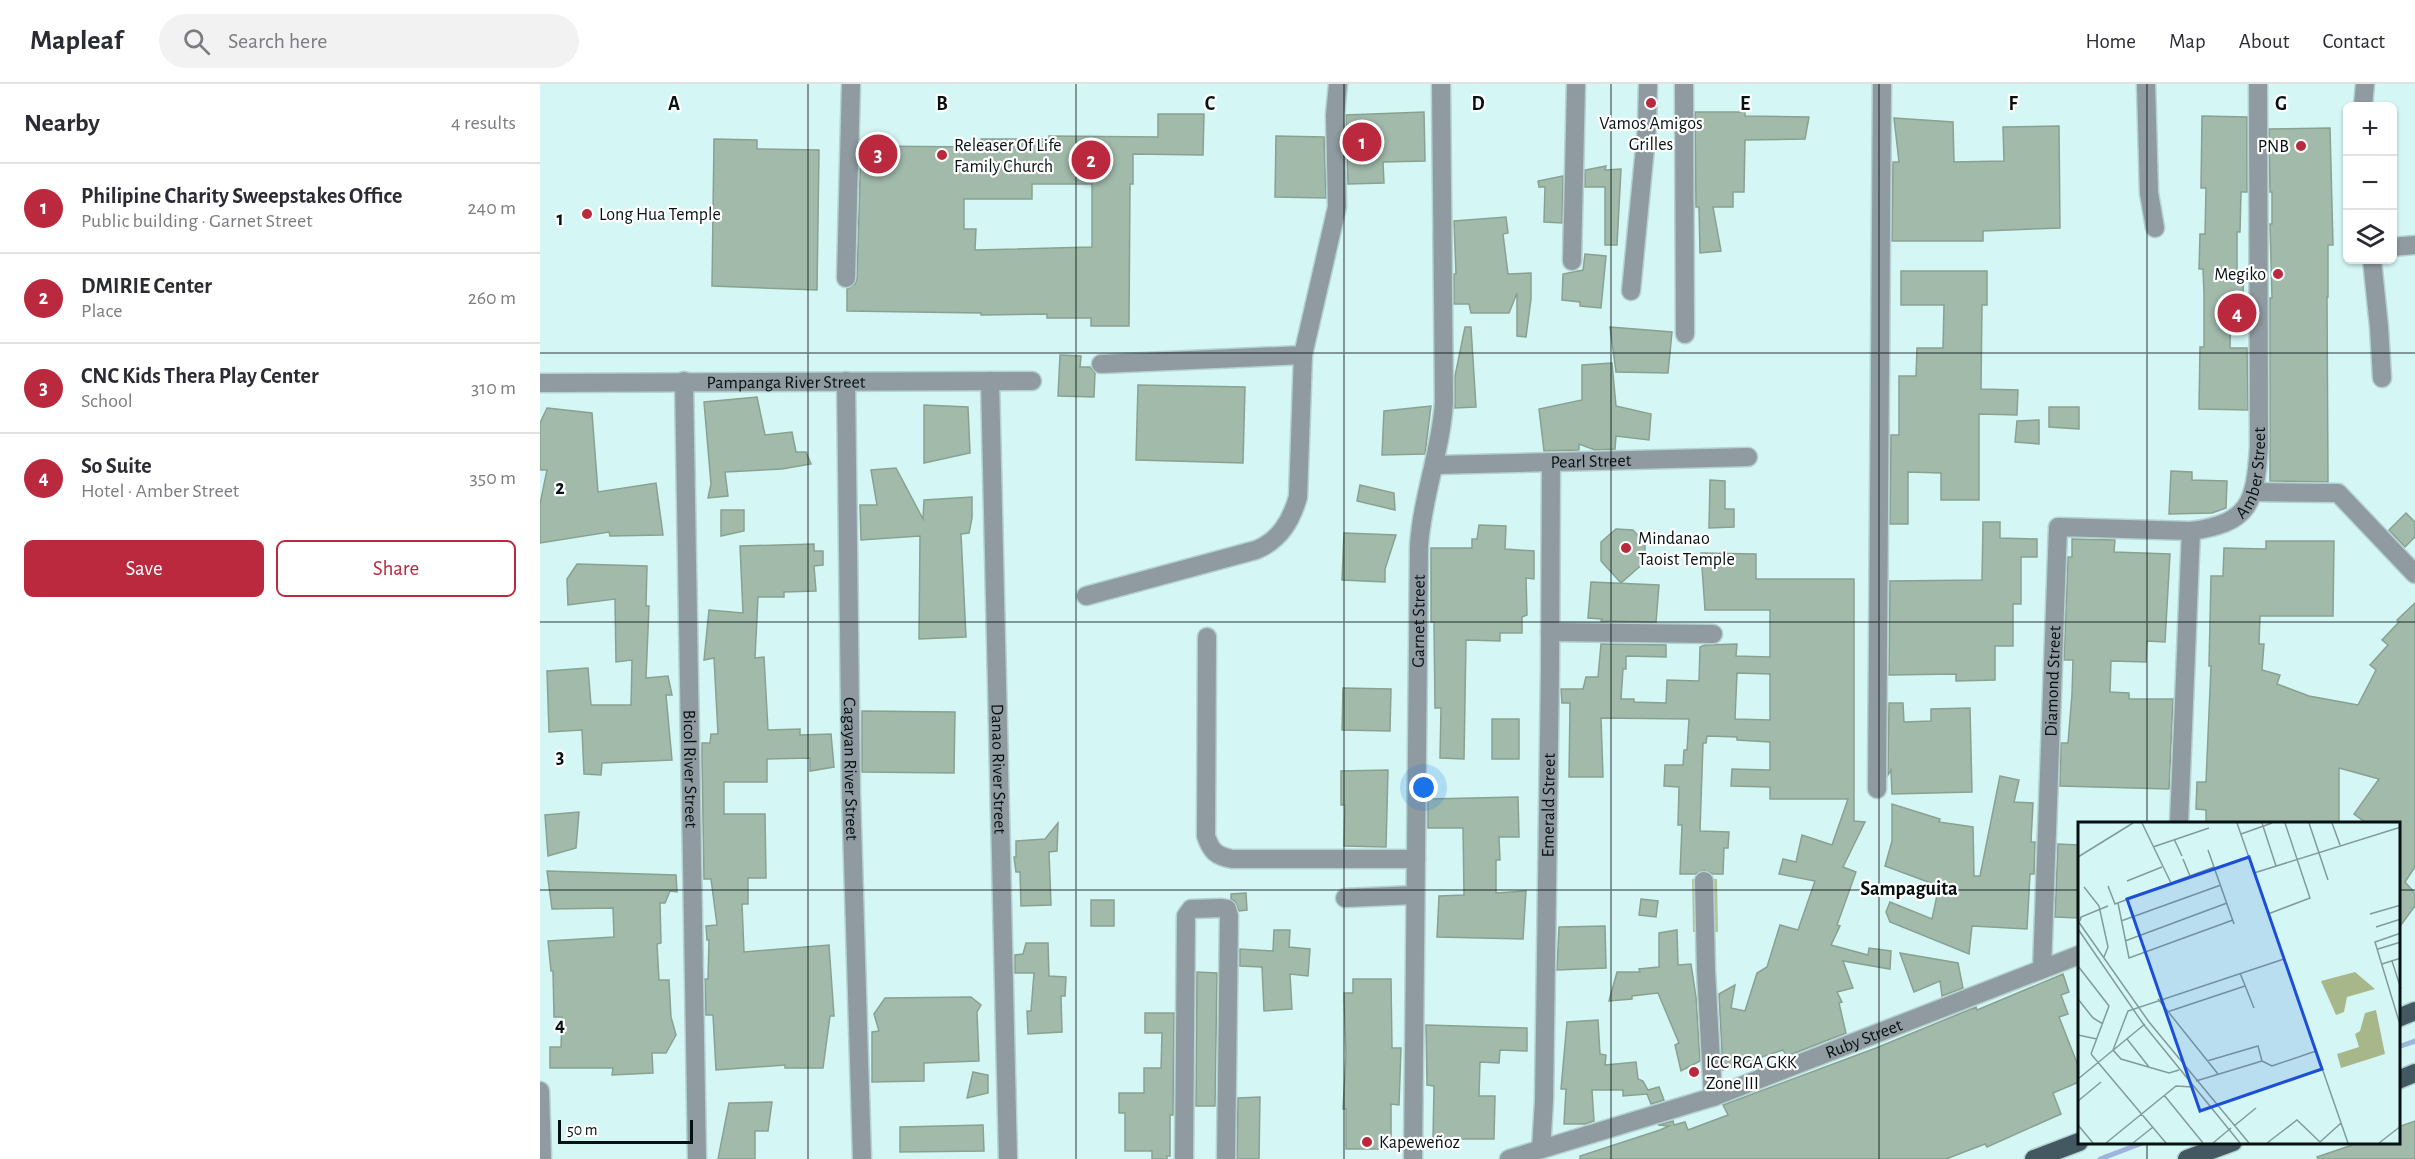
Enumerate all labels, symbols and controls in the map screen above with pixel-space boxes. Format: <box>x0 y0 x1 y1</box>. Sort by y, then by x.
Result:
search box <box>159 14 579 68</box>
icon: search <box>180 25 213 58</box>
text: Mapleaf <box>30 27 123 55</box>
text: Search here <box>228 30 327 52</box>
text: Home <box>2085 31 2136 52</box>
text: Map <box>2169 31 2206 52</box>
text: About <box>2239 31 2289 52</box>
text: Contact <box>2322 31 2385 52</box>
text: A <box>668 94 680 114</box>
text: B <box>936 94 948 114</box>
text: C <box>1205 94 1216 114</box>
text: D <box>1471 94 1485 114</box>
text: E <box>1740 94 1750 114</box>
text: F <box>2008 94 2018 114</box>
text: G <box>2275 94 2287 114</box>
marker: Vamos Amigos Grilles <box>1644 96 1658 110</box>
map controls <box>2343 102 2397 264</box>
button: + <box>2343 102 2397 156</box>
text: Nearby <box>24 110 100 136</box>
text: 4 results <box>451 113 516 133</box>
place label: Vamos Amigos Grilles <box>1599 115 1703 154</box>
pin: 1 <box>1342 120 1382 164</box>
pin: 3 <box>858 132 898 176</box>
place label: Releaser Of Life Family Church <box>954 137 1062 176</box>
pin: 2 <box>1072 138 1110 182</box>
place label: PNB <box>2258 138 2289 156</box>
marker: PNB <box>2294 139 2308 153</box>
marker: Releaser Of Life Family Church <box>935 148 949 162</box>
button: − <box>2343 156 2397 210</box>
text: Philipine Charity Sweepstakes Office <box>81 185 402 207</box>
text: 1 <box>40 198 47 218</box>
text: 240 m <box>467 198 516 218</box>
place label: Long Hua Temple <box>599 206 721 224</box>
marker: Long Hua Temple <box>580 207 594 221</box>
text: 1 <box>556 209 564 229</box>
button: layers <box>2343 210 2397 264</box>
text: Public building · Garnet Street <box>81 211 313 231</box>
place label: Megiko <box>2214 266 2266 284</box>
marker: Megiko <box>2271 267 2285 281</box>
text: DMIRIE Center <box>81 275 212 297</box>
text: 2 <box>39 288 48 308</box>
text: 260 m <box>468 288 516 308</box>
pin: 4 <box>2218 290 2256 336</box>
text: Place <box>81 301 122 321</box>
text: CNC Kids Thera Play Center <box>81 365 319 387</box>
street label: Pampanga River Street <box>706 374 866 392</box>
text: 3 <box>39 378 48 398</box>
text: 310 m <box>471 378 516 398</box>
text: School <box>81 391 133 411</box>
street label: Amber Street <box>2232 427 2269 522</box>
street label: Pearl Street <box>1550 452 1632 472</box>
text: So Suite <box>81 455 152 477</box>
text: 4 <box>38 468 49 488</box>
text: 350 m <box>470 468 516 488</box>
text: 2 <box>555 478 565 498</box>
text: Hotel · Amber Street <box>81 481 239 501</box>
place label: Mindanao Taoist Temple <box>1638 530 1735 569</box>
button: Save <box>24 540 264 597</box>
button: Share <box>276 540 516 597</box>
marker: Mindanao Taoist Temple <box>1619 541 1633 555</box>
street label: Garnet Street <box>1410 574 1429 668</box>
street label: Diamond Street <box>2042 625 2064 737</box>
street label: Cagayan River Street <box>840 697 860 841</box>
street label: Danao River Street <box>987 703 1008 835</box>
street label: Bicol River Street <box>679 710 699 829</box>
text: 3 <box>556 747 564 767</box>
street label: Emerald Street <box>1539 753 1559 857</box>
your location <box>1409 773 1438 802</box>
inset map <box>2078 822 2400 1144</box>
district label: Sampaguita <box>1860 879 1958 899</box>
text: 4 <box>555 1015 565 1035</box>
street label: Ruby Street <box>1823 1016 1905 1062</box>
place label: ICC RGA GKK Zone III <box>1706 1054 1797 1093</box>
marker: ICC RGA GKK Zone III <box>1687 1065 1701 1079</box>
scale bar <box>558 1117 693 1144</box>
text: 50 m <box>567 1122 598 1138</box>
place label: Kapeweñoz <box>1379 1134 1460 1152</box>
marker: Kapeweñoz <box>1360 1135 1374 1149</box>

